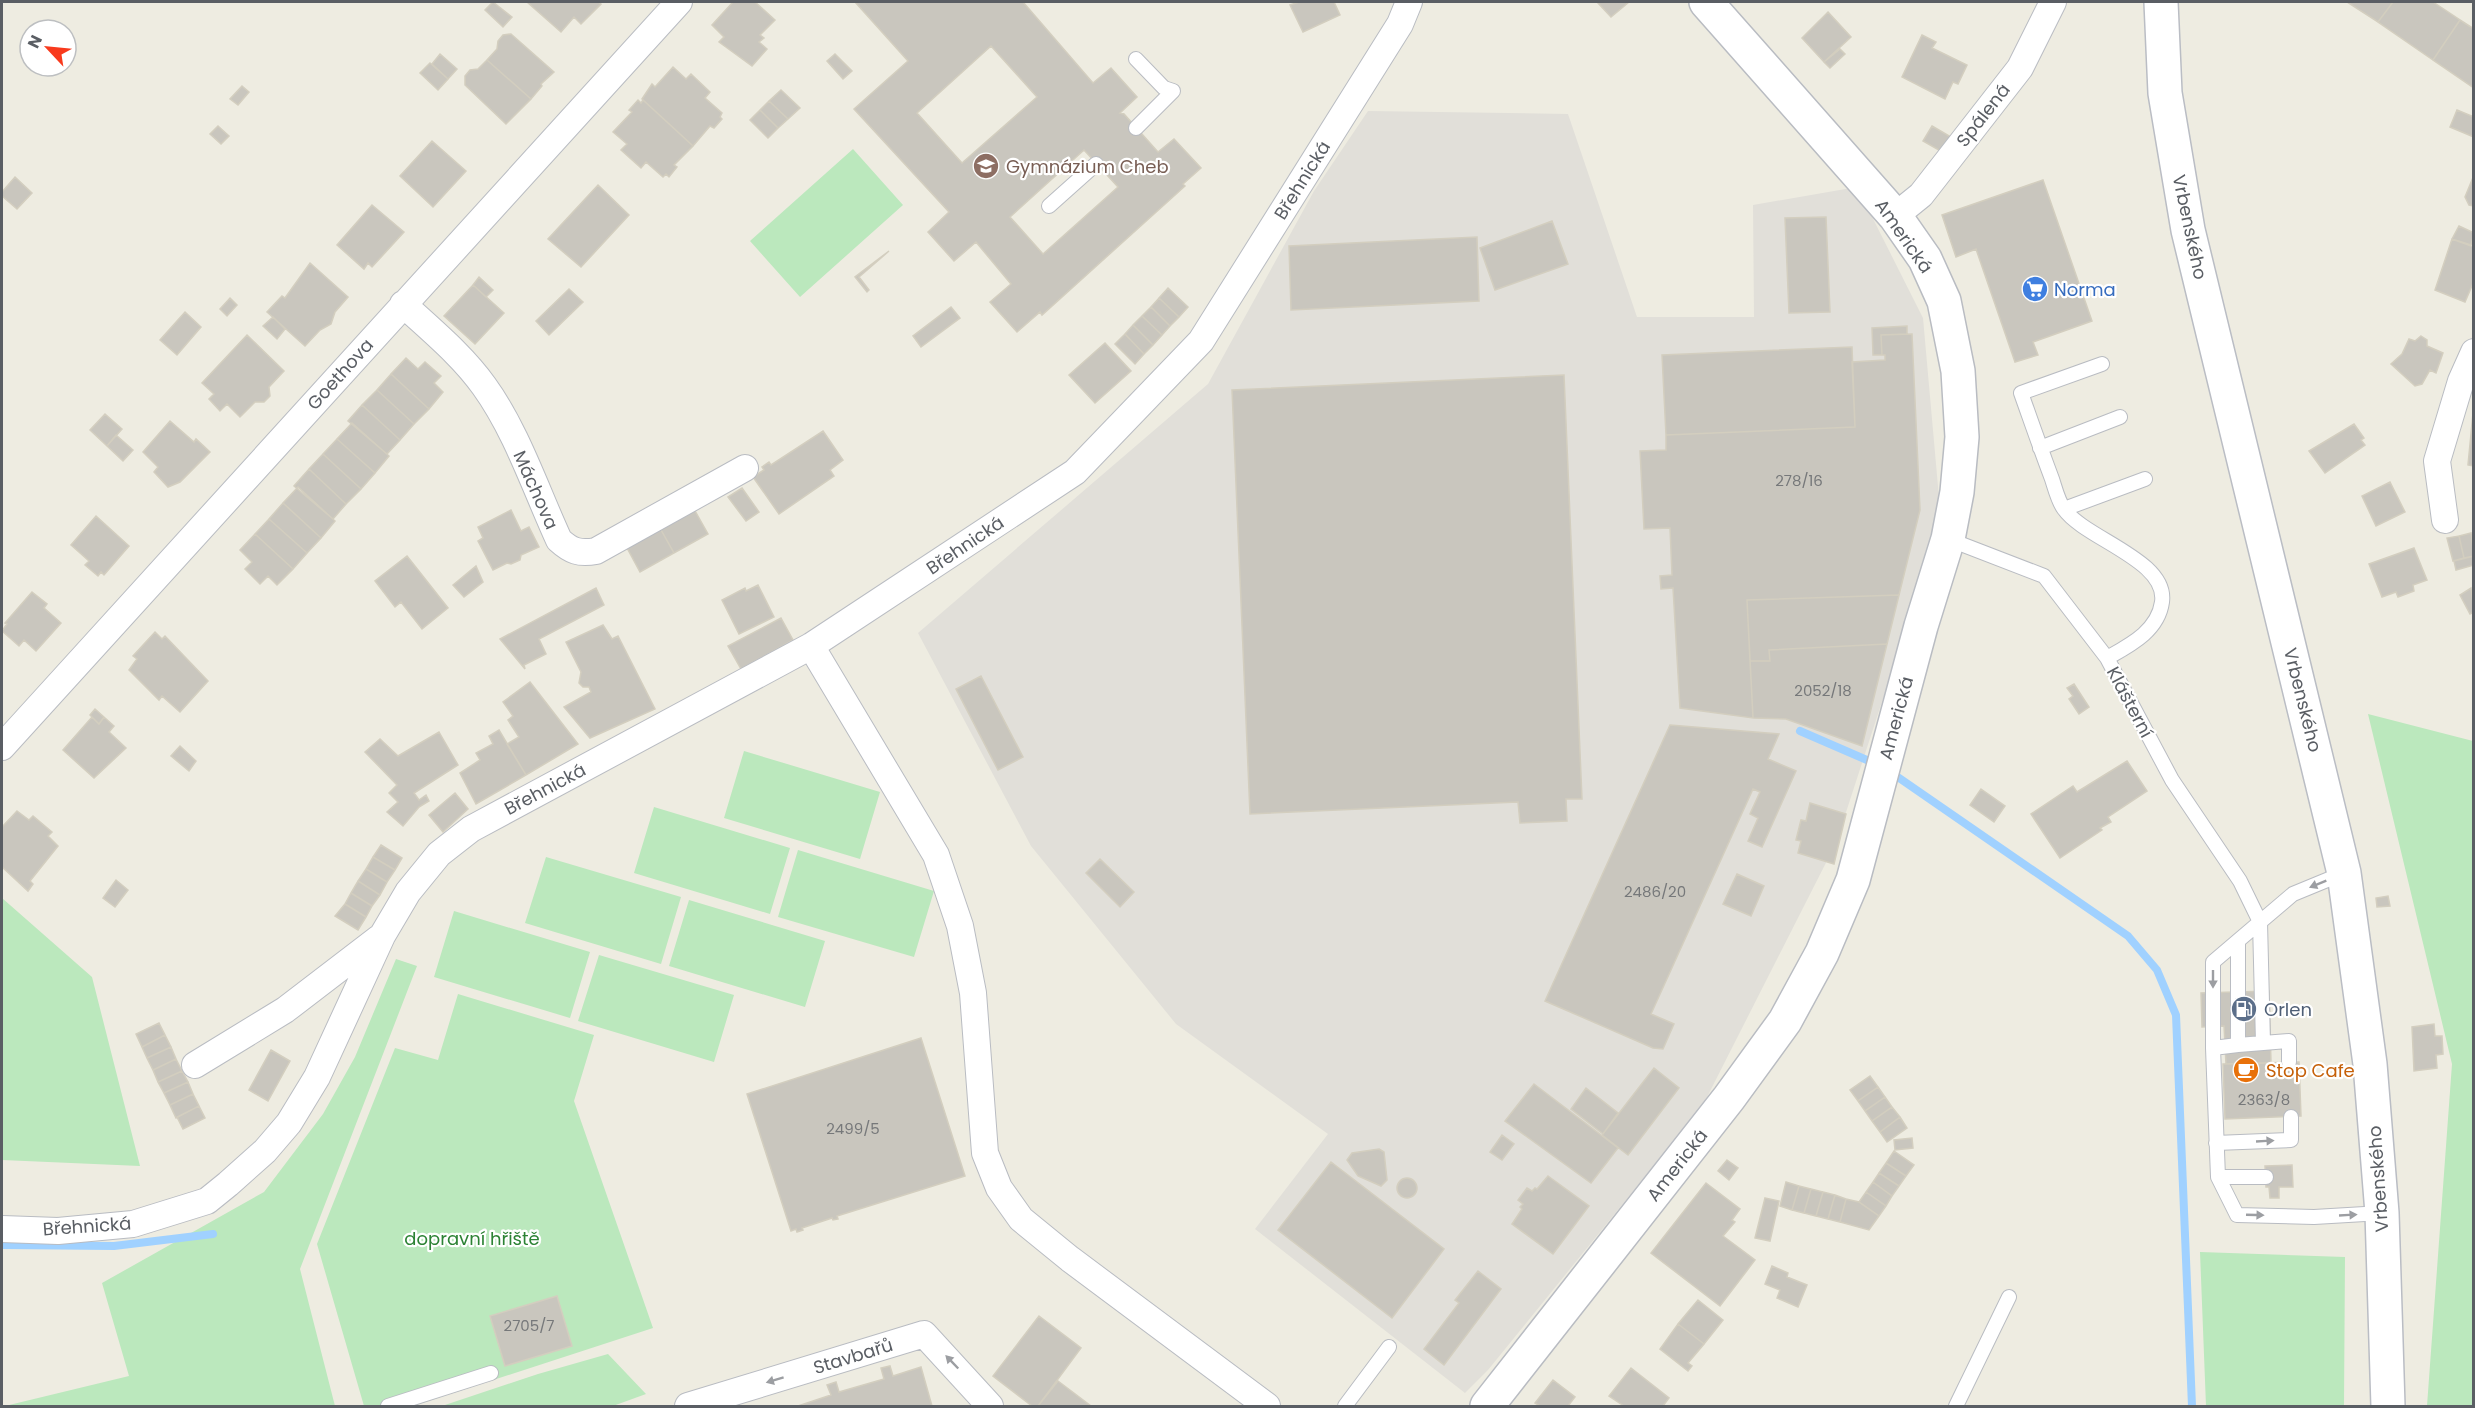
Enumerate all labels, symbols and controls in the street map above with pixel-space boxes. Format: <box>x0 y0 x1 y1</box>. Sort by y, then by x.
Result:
north arrow <box>18 18 78 78</box>
text: N <box>22 31 48 52</box>
street label: Spálená <box>1950 78 2016 152</box>
street label: Břehnická <box>1268 136 1336 224</box>
school or university icon: Gymnázium Cheb <box>971 151 1001 181</box>
place label: Gymnázium Cheb <box>1006 154 1169 179</box>
street label: Vrbenského <box>2167 172 2213 282</box>
street label: Americká <box>1869 194 1939 278</box>
supermarket icon: Norma <box>2020 274 2050 304</box>
place label: Norma <box>2054 277 2116 302</box>
street label: Goethova <box>301 333 379 415</box>
street label: Máchova <box>508 447 564 533</box>
house number: 278/16 <box>1775 470 1823 491</box>
street label: Břehnická <box>921 510 1009 580</box>
street label: Vrbenského <box>2278 645 2328 755</box>
street label: Klášterní <box>2101 662 2159 742</box>
street label: Americká <box>1873 674 1919 762</box>
house number: 2052/18 <box>1794 680 1852 701</box>
street label: Břehnická <box>500 757 590 821</box>
one-way arrow <box>2309 879 2327 889</box>
house number: 2486/20 <box>1624 881 1686 902</box>
one-way arrow <box>2208 969 2218 988</box>
fuel station icon: Orlen <box>2229 994 2259 1024</box>
place label: Orlen <box>2264 997 2312 1022</box>
cafe icon: Stop Cafe <box>2231 1055 2261 1085</box>
place label: Stop Cafe <box>2266 1058 2355 1083</box>
house number: 2363/8 <box>2238 1089 2290 1110</box>
house number: 2499/5 <box>826 1118 880 1139</box>
street label: Americká <box>1641 1124 1713 1206</box>
street label: Vrbenského <box>2362 1125 2394 1233</box>
one-way arrow <box>2256 1136 2275 1145</box>
street label: Břehnická <box>42 1210 132 1242</box>
one-way arrow <box>2245 1210 2264 1220</box>
one-way arrow <box>2339 1211 2358 1220</box>
park label: dopravní hřiště <box>404 1226 540 1251</box>
house number: 2705/7 <box>504 1315 555 1336</box>
street label: Stavbařů <box>810 1332 896 1380</box>
one-way arrow <box>945 1356 959 1370</box>
one-way arrow <box>766 1376 784 1385</box>

